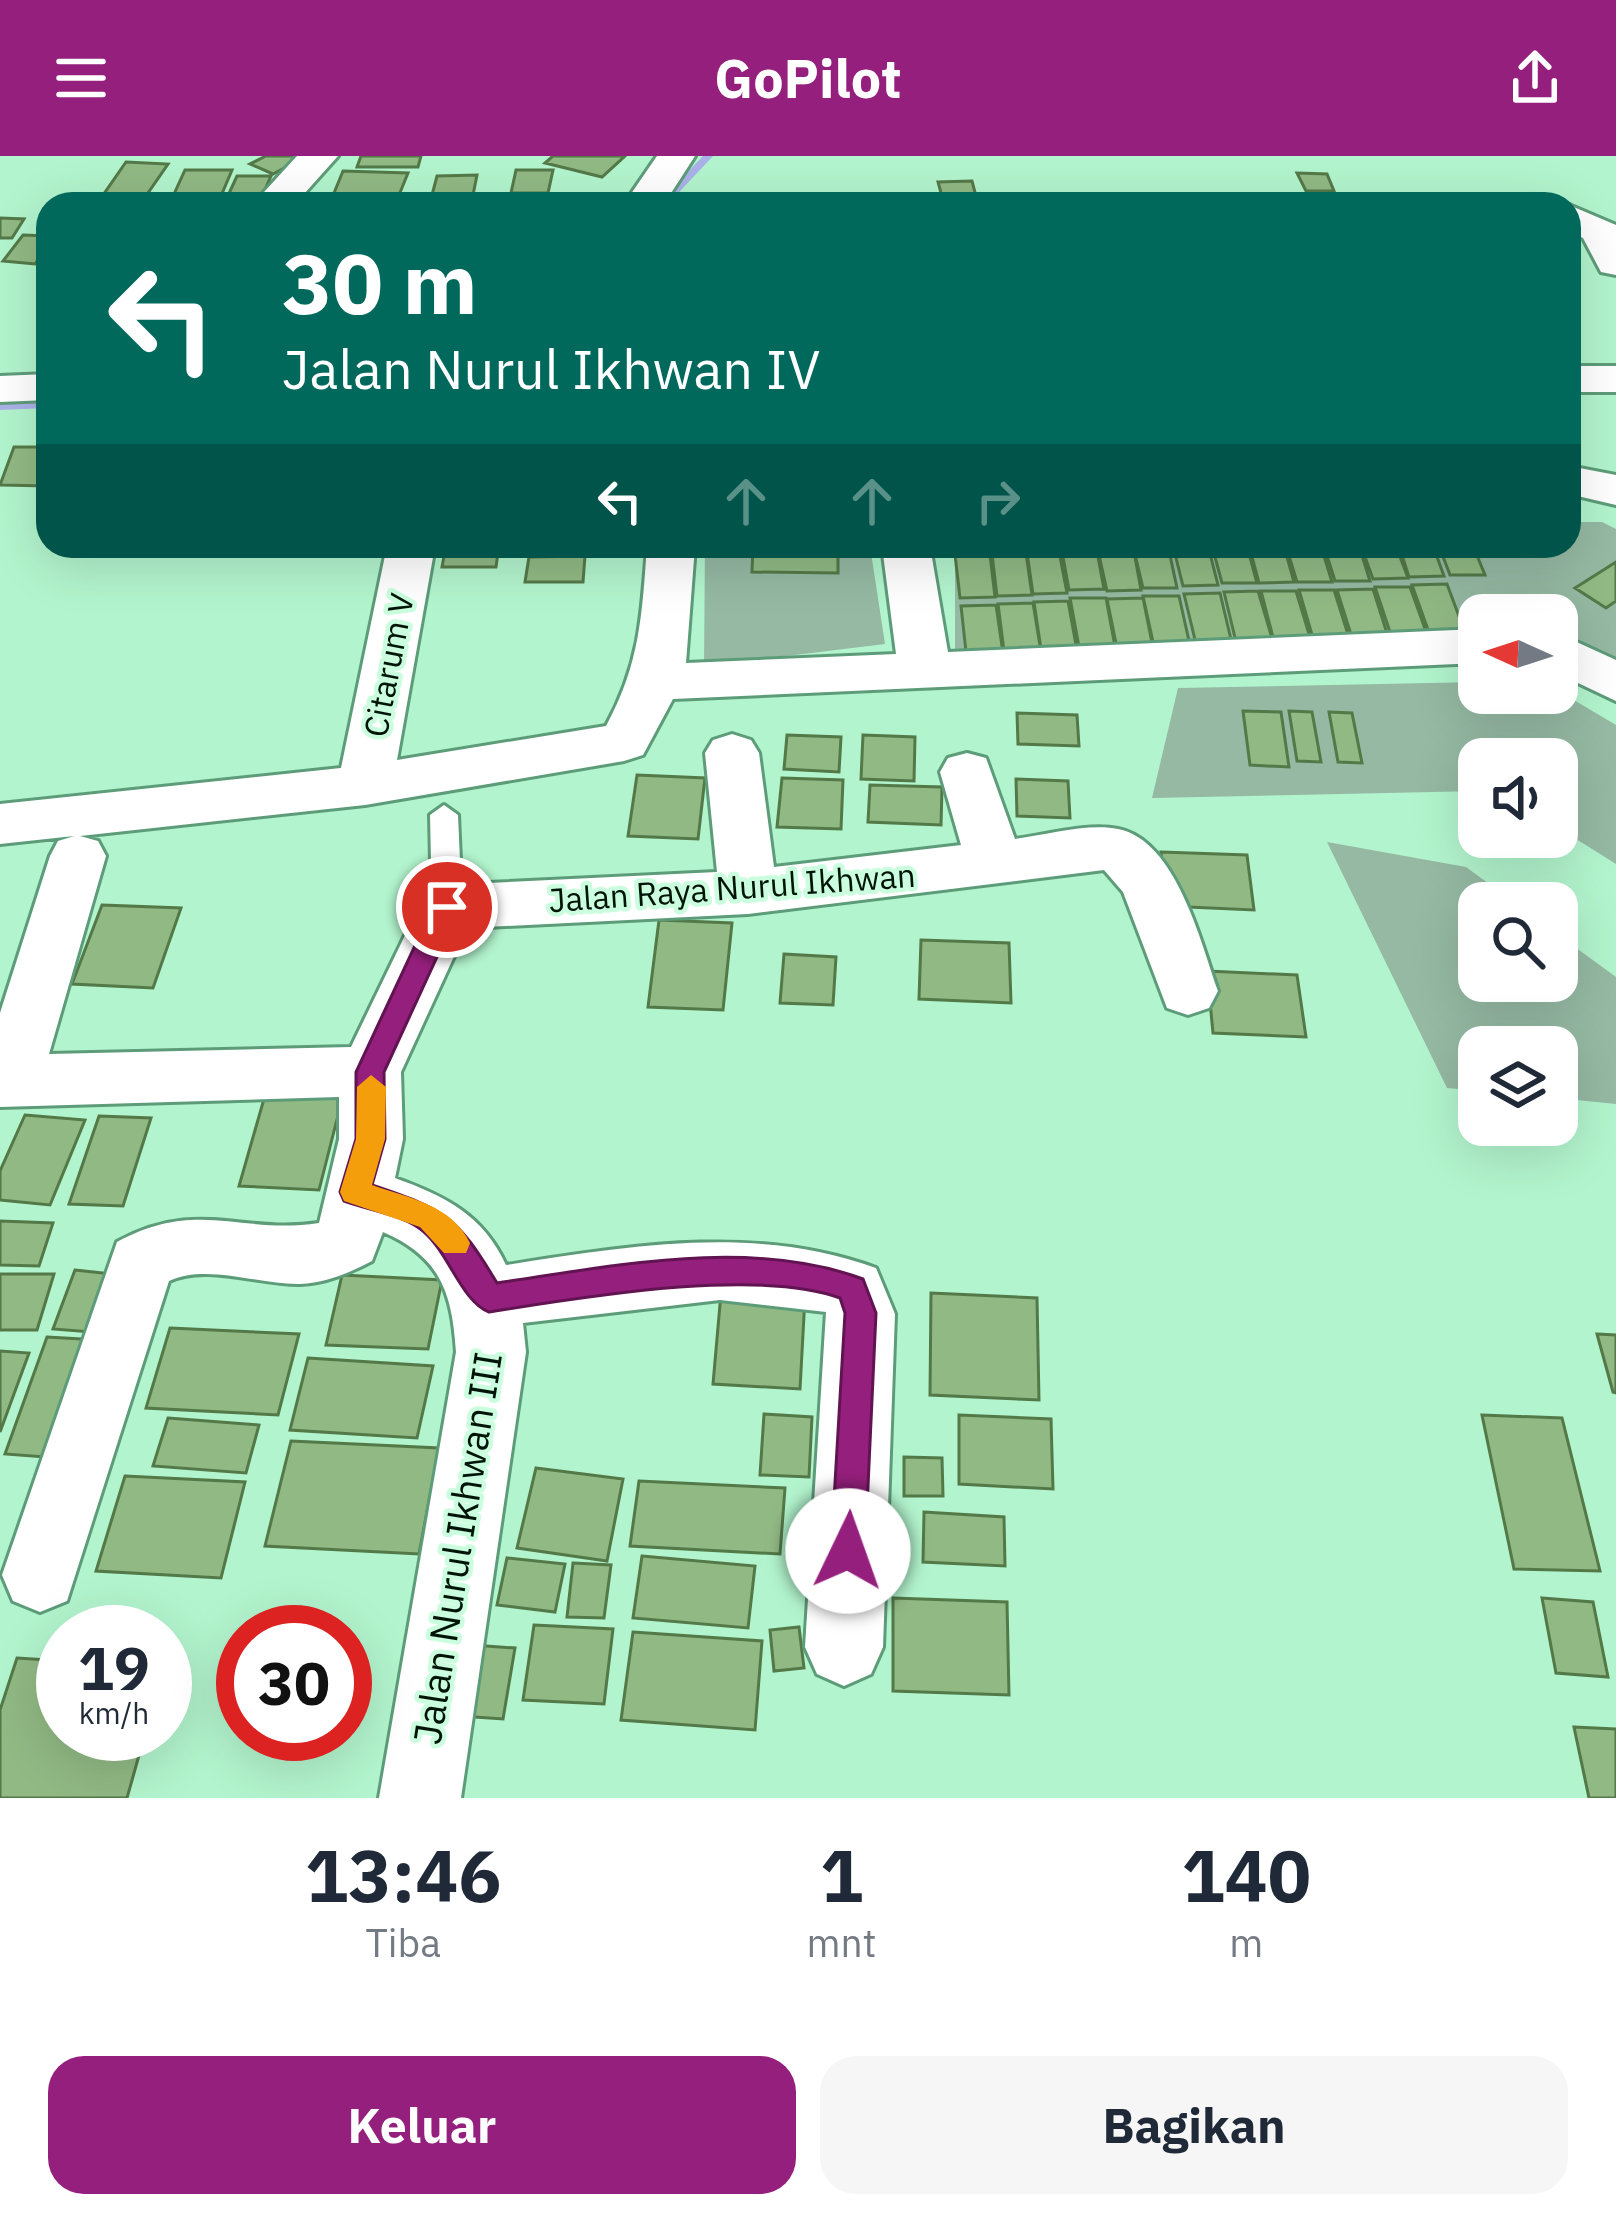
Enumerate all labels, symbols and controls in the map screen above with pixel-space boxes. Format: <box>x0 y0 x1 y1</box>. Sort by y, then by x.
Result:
text: GoPilot <box>714 43 902 113</box>
icon: menu <box>48 45 114 111</box>
icon: share <box>1502 45 1568 111</box>
text: 30 m <box>282 228 478 337</box>
icon: left <box>84 240 240 396</box>
text: Jalan Nurul Ikhwan IV <box>282 334 820 404</box>
icon: left <box>587 468 653 534</box>
icon: ahead <box>713 468 779 534</box>
icon: ahead <box>839 468 905 534</box>
icon: right <box>965 468 1031 534</box>
street label: Citarum V <box>353 589 423 741</box>
north arrow <box>1458 594 1578 714</box>
map controls <box>1458 594 1578 1146</box>
button: sound <box>1458 738 1578 858</box>
street label: Jalan Raya Nurul Ikhwan <box>547 853 917 921</box>
pin <box>396 856 498 958</box>
icon: arrive <box>414 874 480 940</box>
button: search <box>1458 882 1578 1002</box>
button: layers <box>1458 1026 1578 1146</box>
street label: Jalan Nurul Ikhwan III <box>401 1348 513 1748</box>
position arrow <box>785 1488 911 1614</box>
speed limit sign: 30 <box>216 1605 372 1761</box>
text: 19 <box>78 1628 150 1707</box>
text: km/h <box>79 1693 149 1732</box>
text: 13:46 <box>305 1828 502 1922</box>
text: 1 <box>820 1828 863 1922</box>
text: 140 <box>1181 1828 1311 1922</box>
text: Tiba <box>366 1917 441 1968</box>
text: mnt <box>807 1917 876 1968</box>
text: m <box>1229 1917 1263 1968</box>
button: Keluar <box>48 2056 796 2194</box>
button: Bagikan <box>820 2056 1568 2194</box>

